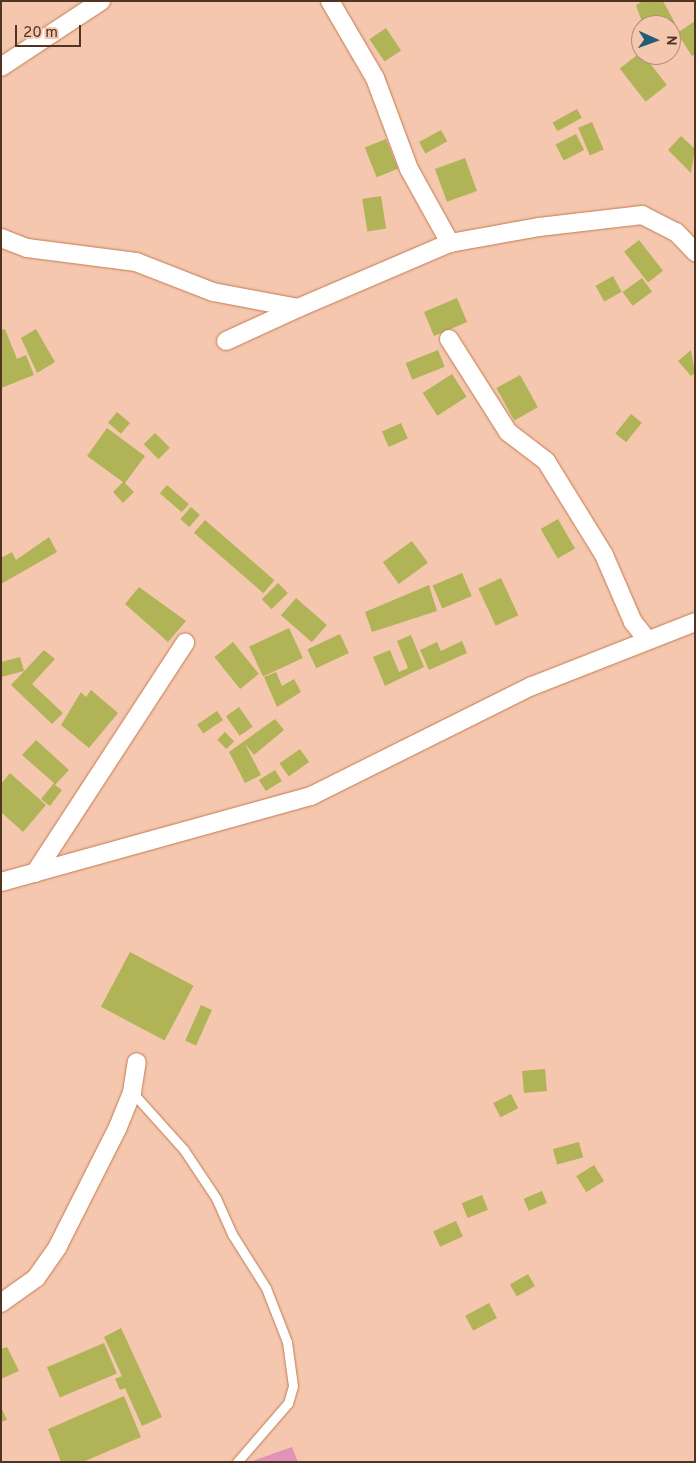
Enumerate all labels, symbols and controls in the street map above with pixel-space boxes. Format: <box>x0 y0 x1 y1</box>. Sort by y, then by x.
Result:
scale bar <box>18 15 84 47</box>
north arrow <box>631 15 681 65</box>
text: 20 m <box>23 24 58 43</box>
text: N <box>662 35 679 46</box>

